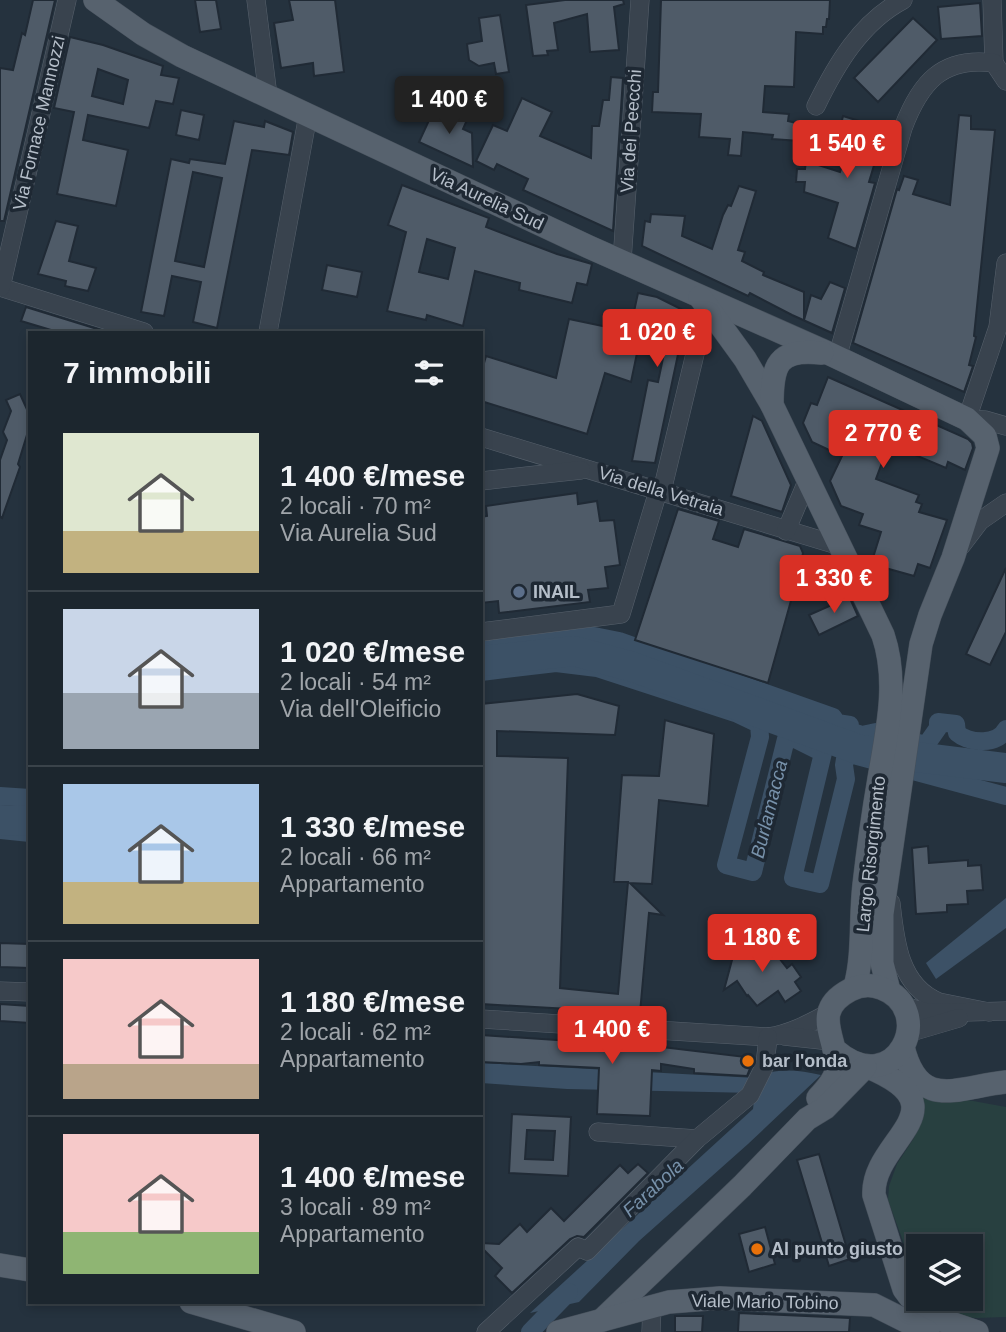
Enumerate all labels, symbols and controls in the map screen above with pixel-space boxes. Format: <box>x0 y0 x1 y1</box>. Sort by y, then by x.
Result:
street label: Via Fornace Mannozzi <box>9 34 69 212</box>
street label: Via dei Peecchi <box>617 69 645 193</box>
pin: 1 400 € <box>384 76 514 136</box>
text: 1 400 € <box>411 86 487 112</box>
pin: 1 540 € <box>782 120 912 180</box>
text: 1 540 € <box>809 130 885 156</box>
street label: Via Aurelia Sud <box>427 164 547 234</box>
pin: 1 020 € <box>592 310 722 369</box>
text: 1 020 € <box>619 319 695 345</box>
icon: filters <box>410 354 448 392</box>
text: 7 immobili <box>63 356 211 389</box>
pin: 2 770 € <box>818 410 948 470</box>
text: 2 770 € <box>845 420 921 446</box>
text: 1 400 €/mese <box>280 459 465 492</box>
icon: home <box>119 461 203 545</box>
street label: Via della Vetraia <box>596 462 727 520</box>
text: 2 locali · 70 m² <box>280 493 431 519</box>
text: Via Aurelia Sud <box>280 520 437 546</box>
pin: 1 330 € <box>769 556 899 615</box>
text: 1 330 € <box>796 565 872 591</box>
place label: INAIL <box>533 582 580 602</box>
marker: INAIL <box>511 584 527 600</box>
text: 1 020 €/mese <box>280 635 465 668</box>
icon: home <box>119 637 203 721</box>
text: 2 locali · 54 m² <box>280 669 431 695</box>
text: Via dell'Oleificio <box>280 696 441 722</box>
water label: Burlamacca <box>747 758 791 860</box>
street label: Largo Risorgimento <box>853 775 889 933</box>
text: 1 330 €/mese <box>280 810 465 843</box>
icon: home <box>119 812 203 896</box>
text: 2 locali · 66 m² <box>280 844 431 870</box>
text: Appartamento <box>280 871 424 897</box>
pin: 1 180 € <box>697 914 827 974</box>
text: 1 180 € <box>724 924 800 950</box>
text: 1 180 €/mese <box>280 985 465 1018</box>
icon: home <box>119 987 203 1071</box>
pin: 1 400 € <box>547 1006 677 1066</box>
text: 1 400 € <box>574 1016 650 1042</box>
text: 2 locali · 62 m² <box>280 1019 431 1045</box>
text: Appartamento <box>280 1046 424 1072</box>
place label: bar l'onda <box>762 1051 848 1071</box>
marker: bar l'onda <box>740 1053 756 1069</box>
water label: Farabola <box>618 1155 688 1221</box>
text: 1 400 €/mese <box>280 1160 465 1193</box>
icon: home <box>119 1162 203 1246</box>
text: 3 locali · 89 m² <box>280 1194 431 1220</box>
text: Appartamento <box>280 1221 424 1247</box>
map controls <box>906 1234 983 1311</box>
button: layers <box>906 1234 983 1311</box>
place label: Al punto giusto <box>771 1239 903 1259</box>
marker: Al punto giusto <box>749 1241 765 1257</box>
street label: Viale Mario Tobino <box>691 1291 839 1313</box>

